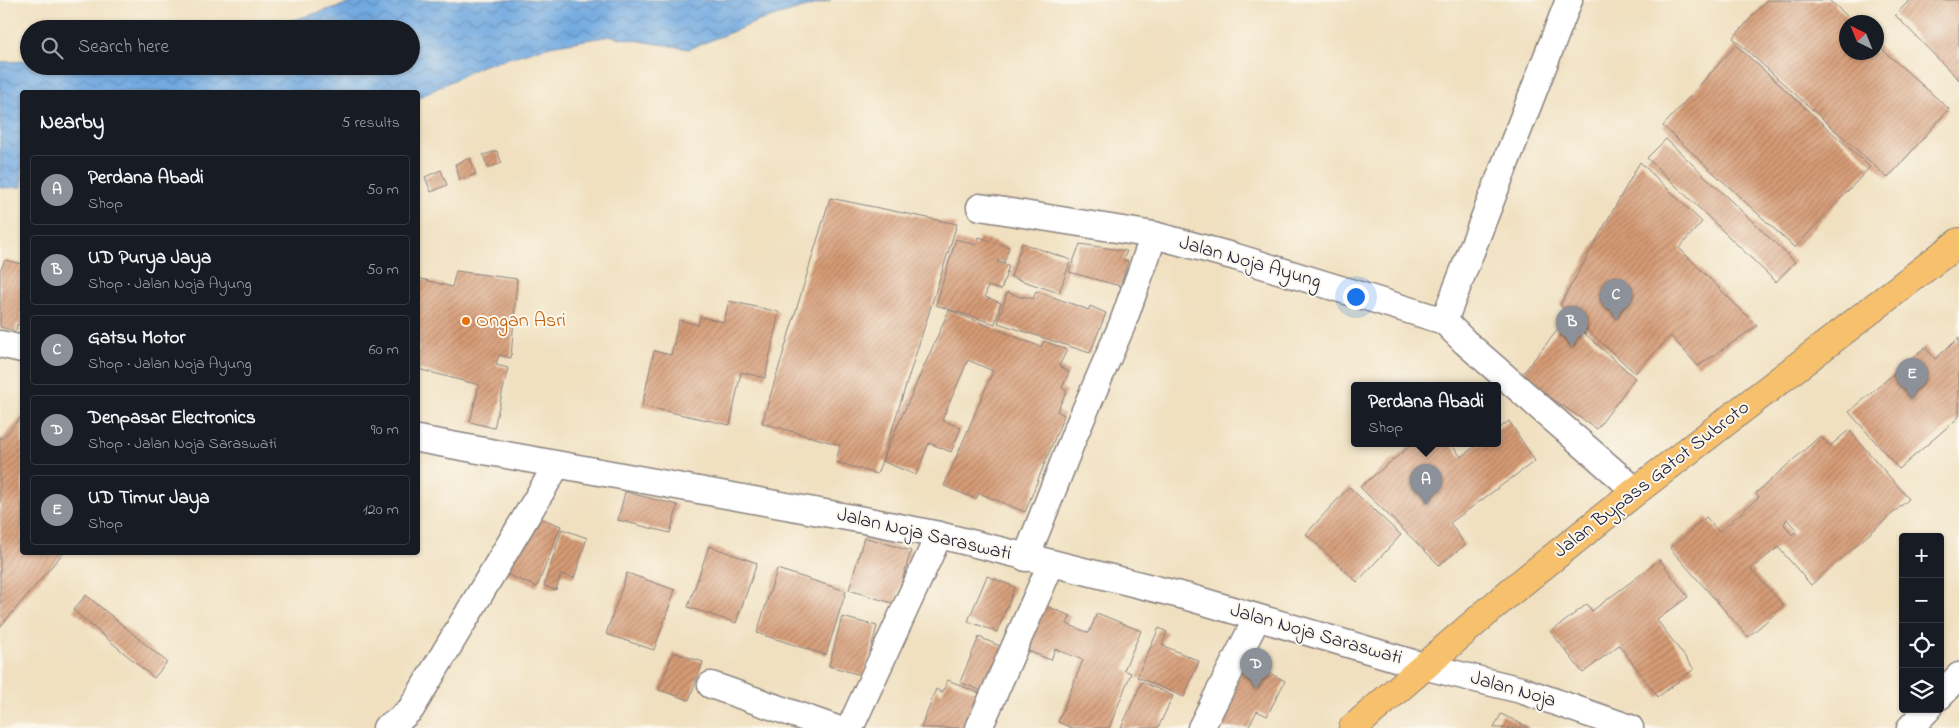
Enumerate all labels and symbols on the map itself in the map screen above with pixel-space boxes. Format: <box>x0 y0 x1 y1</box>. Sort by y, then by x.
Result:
north arrow <box>1839 15 1884 60</box>
street label: Jalan Noja Ayung <box>1175 229 1324 298</box>
pin: C <box>1600 279 1632 320</box>
your location <box>1343 284 1369 310</box>
pin: B <box>1556 306 1588 347</box>
place label: Ongan Asri <box>476 307 566 337</box>
marker: Ongan Asri <box>460 315 472 327</box>
pin: E <box>1896 358 1928 399</box>
street label: Jalan Bypass Gatot Subroto <box>1548 394 1756 566</box>
pin: A <box>1410 464 1442 505</box>
street label: Jalan Noja Saraswati <box>834 501 1014 569</box>
street label: Jalan Noja Saraswati <box>1226 597 1406 673</box>
pin: D <box>1240 648 1272 689</box>
street label: Jalan Noja <box>1467 664 1559 716</box>

